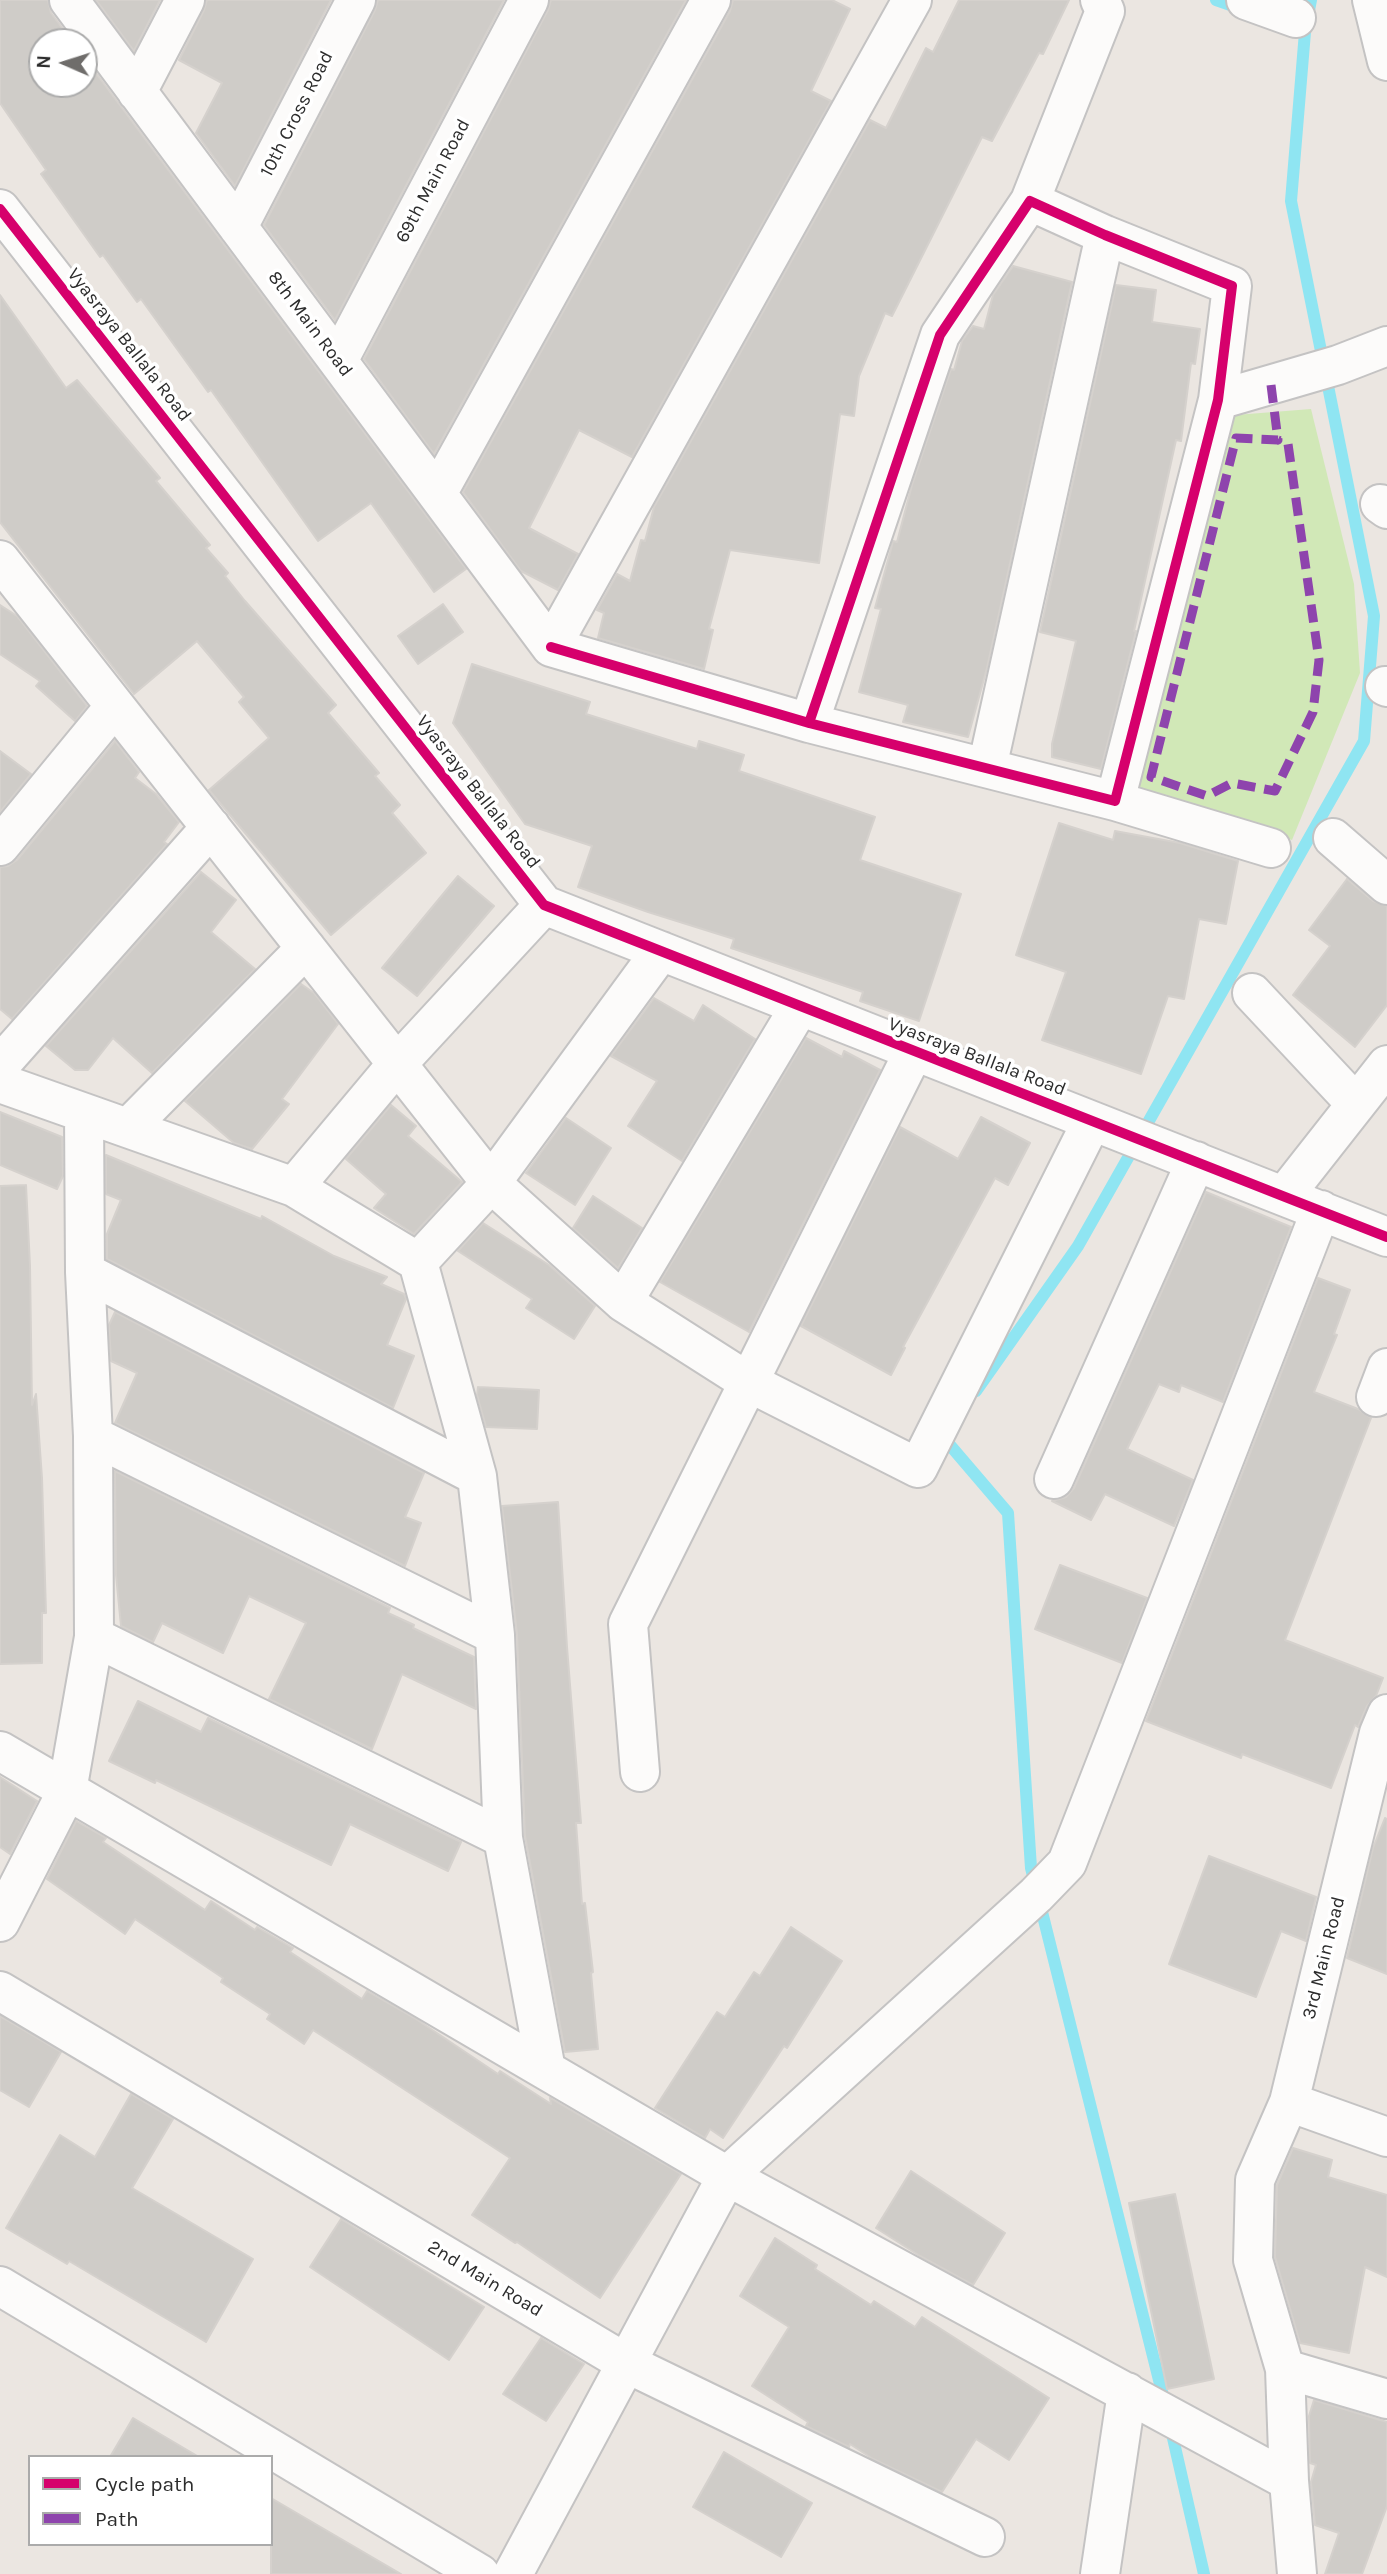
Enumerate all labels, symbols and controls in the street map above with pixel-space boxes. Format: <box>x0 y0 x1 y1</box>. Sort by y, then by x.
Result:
north arrow <box>28 28 98 98</box>
street label: 10th Cross Road <box>256 47 338 181</box>
text: N <box>33 55 55 69</box>
street label: 69th Main Road <box>391 115 475 247</box>
street label: Vyasraya Ballala Road <box>62 264 196 426</box>
street label: 8th Main Road <box>263 267 357 381</box>
street label: Vyasraya Ballala Road <box>411 711 545 873</box>
street label: Vyasraya Ballala Road <box>885 1013 1069 1101</box>
street label: 3rd Main Road <box>1298 1894 1350 2022</box>
street label: 2nd Main Road <box>423 2236 547 2322</box>
legend <box>28 2455 273 2546</box>
text: Cycle path <box>95 2472 195 2496</box>
text: Path <box>95 2507 139 2531</box>

